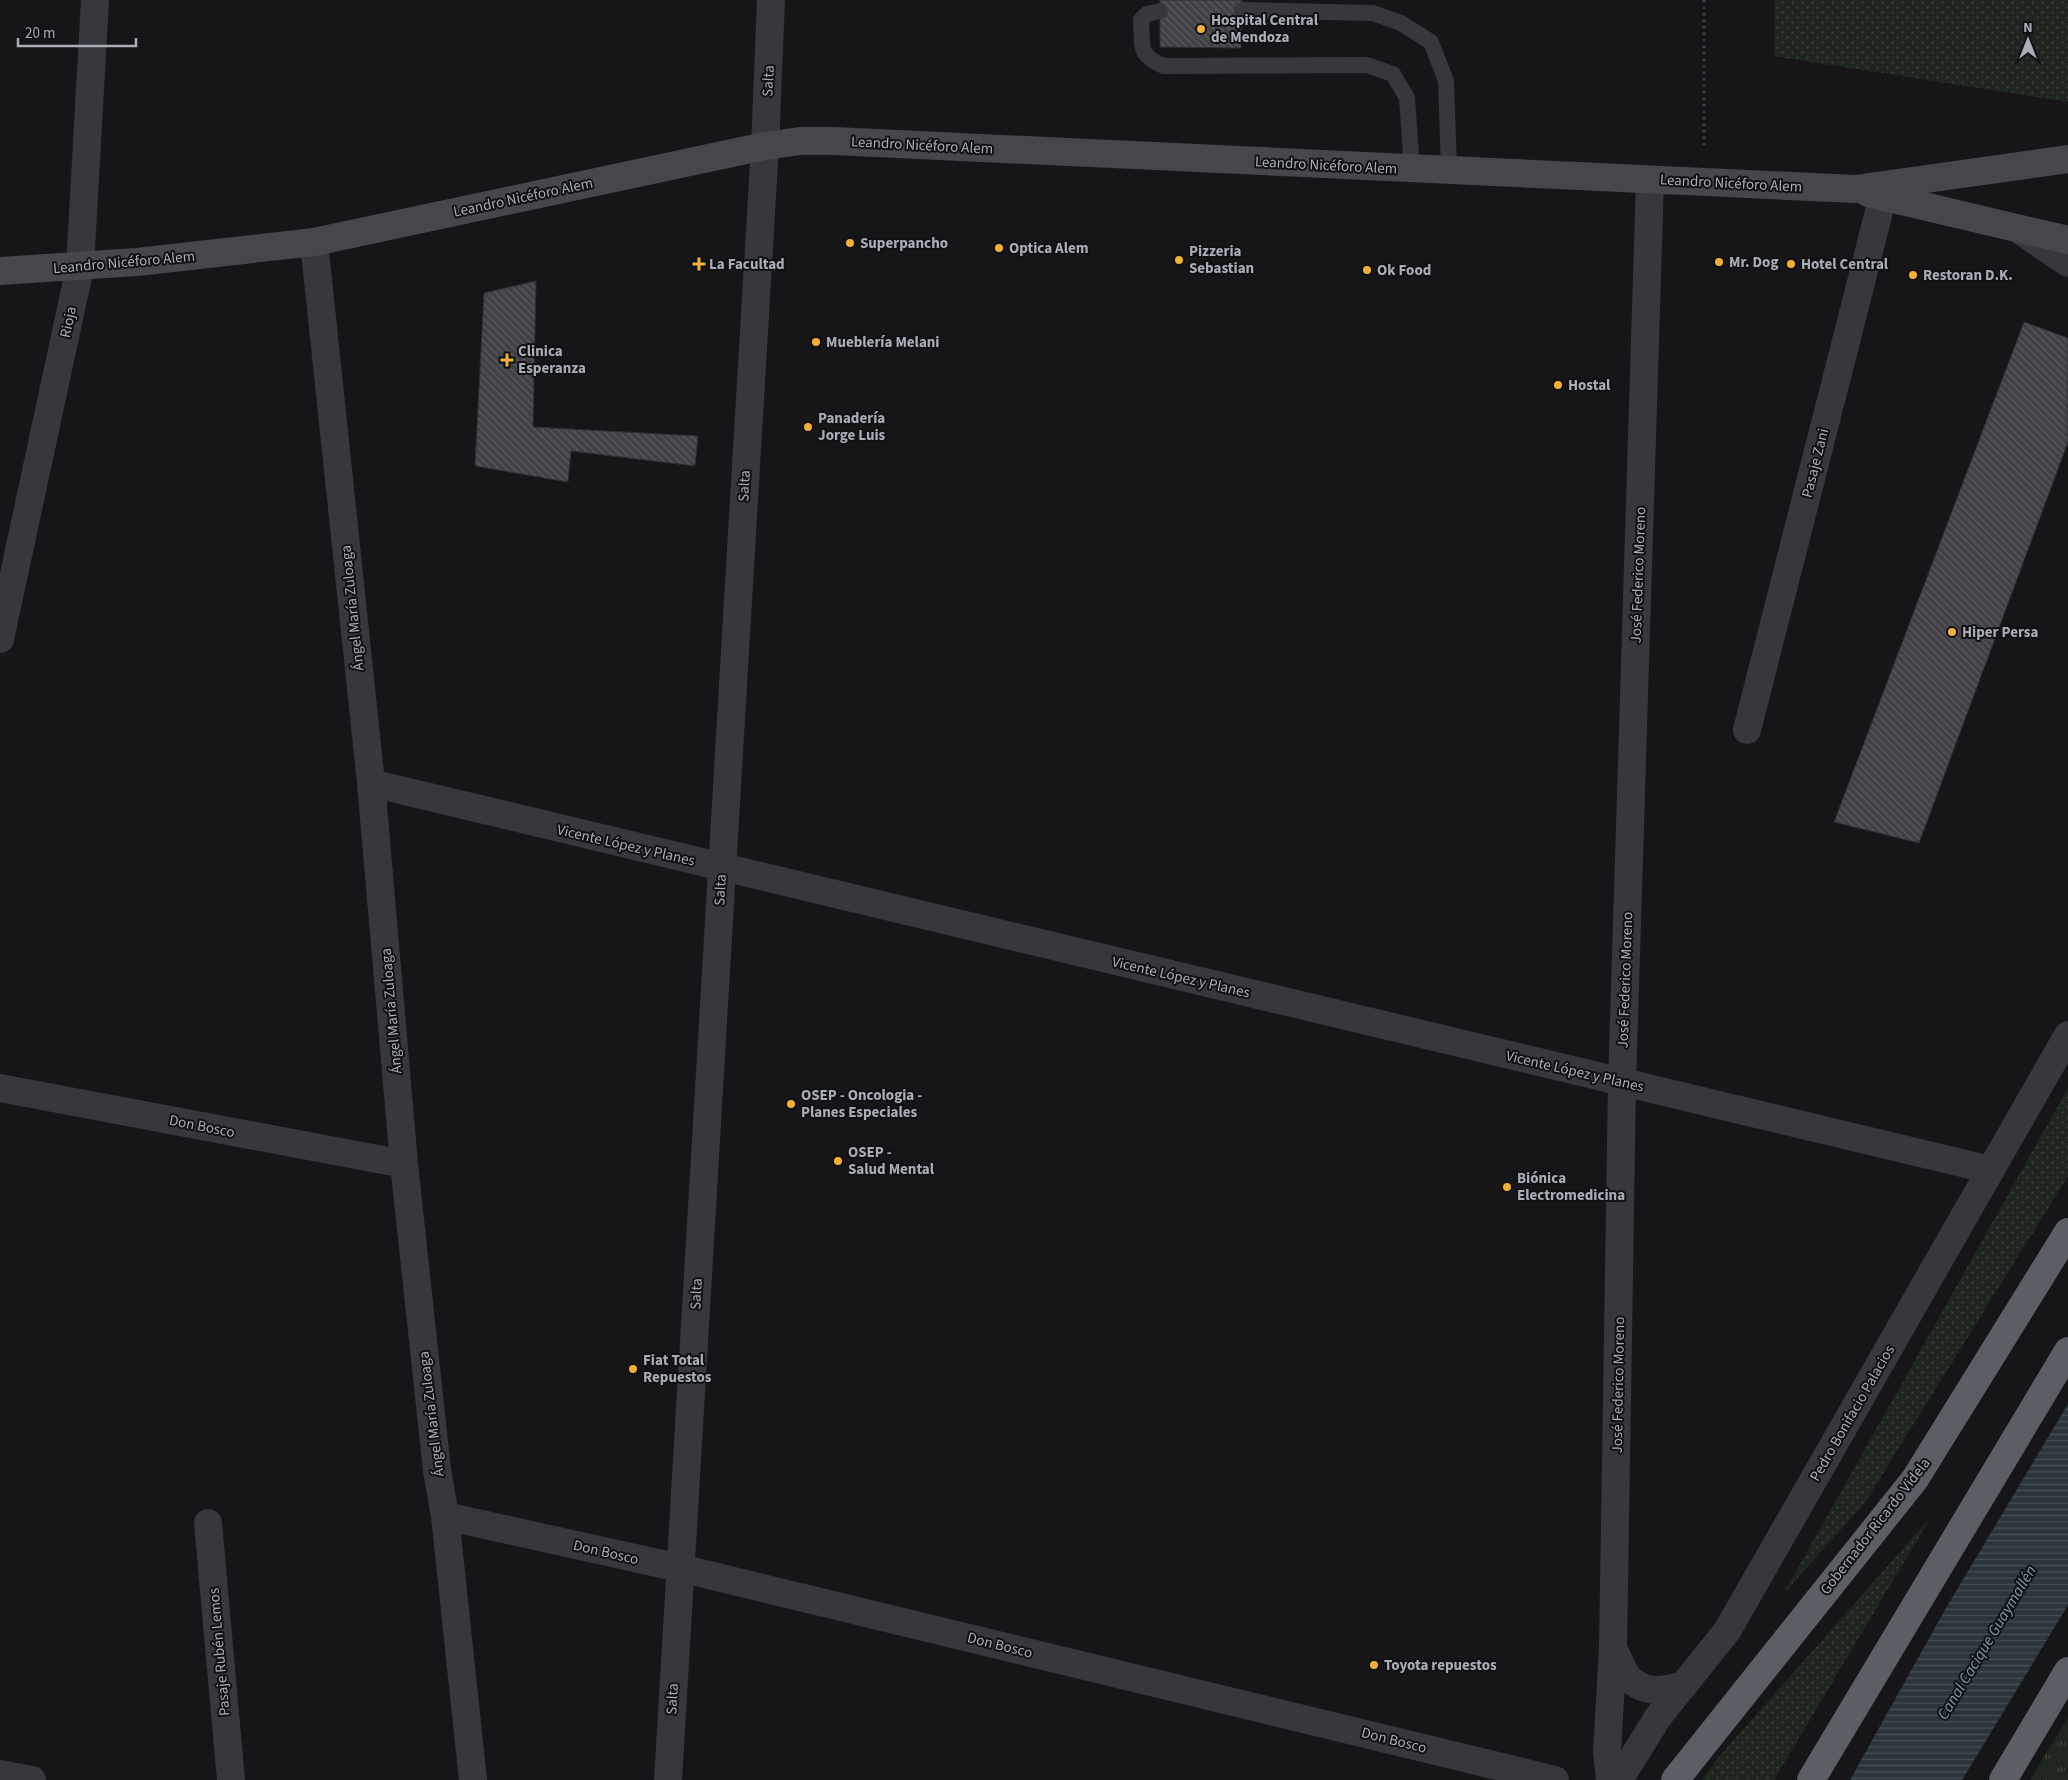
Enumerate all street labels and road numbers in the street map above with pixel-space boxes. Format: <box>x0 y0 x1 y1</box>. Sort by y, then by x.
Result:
street label: Salta <box>757 65 780 97</box>
street label: Leandro Nicéforo Alem <box>850 131 994 160</box>
street label: Leandro Nicéforo Alem <box>1254 151 1398 180</box>
street label: Leandro Nicéforo Alem <box>1659 169 1803 198</box>
street label: Leandro Nicéforo Alem <box>451 172 595 223</box>
street label: Leandro Nicéforo Alem <box>52 246 196 279</box>
street label: Rioja <box>55 304 82 340</box>
street label: Pasaje Zani <box>1797 426 1834 500</box>
street label: Salta <box>733 470 756 502</box>
street label: José Federico Moreno <box>1626 506 1651 644</box>
street label: Ángel María Zuloaga <box>335 544 370 672</box>
street label: Vicente López y Planes <box>555 819 697 872</box>
street label: Salta <box>709 874 732 906</box>
street label: José Federico Moreno <box>1613 911 1638 1049</box>
street label: Ángel María Zuloaga <box>376 947 407 1075</box>
street label: Vicente López y Planes <box>1110 951 1252 1004</box>
street label: Vicente López y Planes <box>1504 1045 1646 1098</box>
street label: Don Bosco <box>167 1110 237 1143</box>
street label: Salta <box>685 1278 708 1310</box>
street label: José Federico Moreno <box>1607 1316 1630 1454</box>
street label: Pedro Bonifacio Palacios <box>1805 1341 1900 1485</box>
street label: Ángel María Zuloaga <box>413 1350 450 1478</box>
street label: Gobernador Ricardo Videla <box>1815 1454 1935 1599</box>
street label: Don Bosco <box>571 1535 641 1570</box>
street label: Pasaje Rubén Lemos <box>203 1587 236 1717</box>
street label: Don Bosco <box>965 1627 1035 1664</box>
street label: Salta <box>661 1683 684 1715</box>
street label: Don Bosco <box>1359 1722 1429 1759</box>

